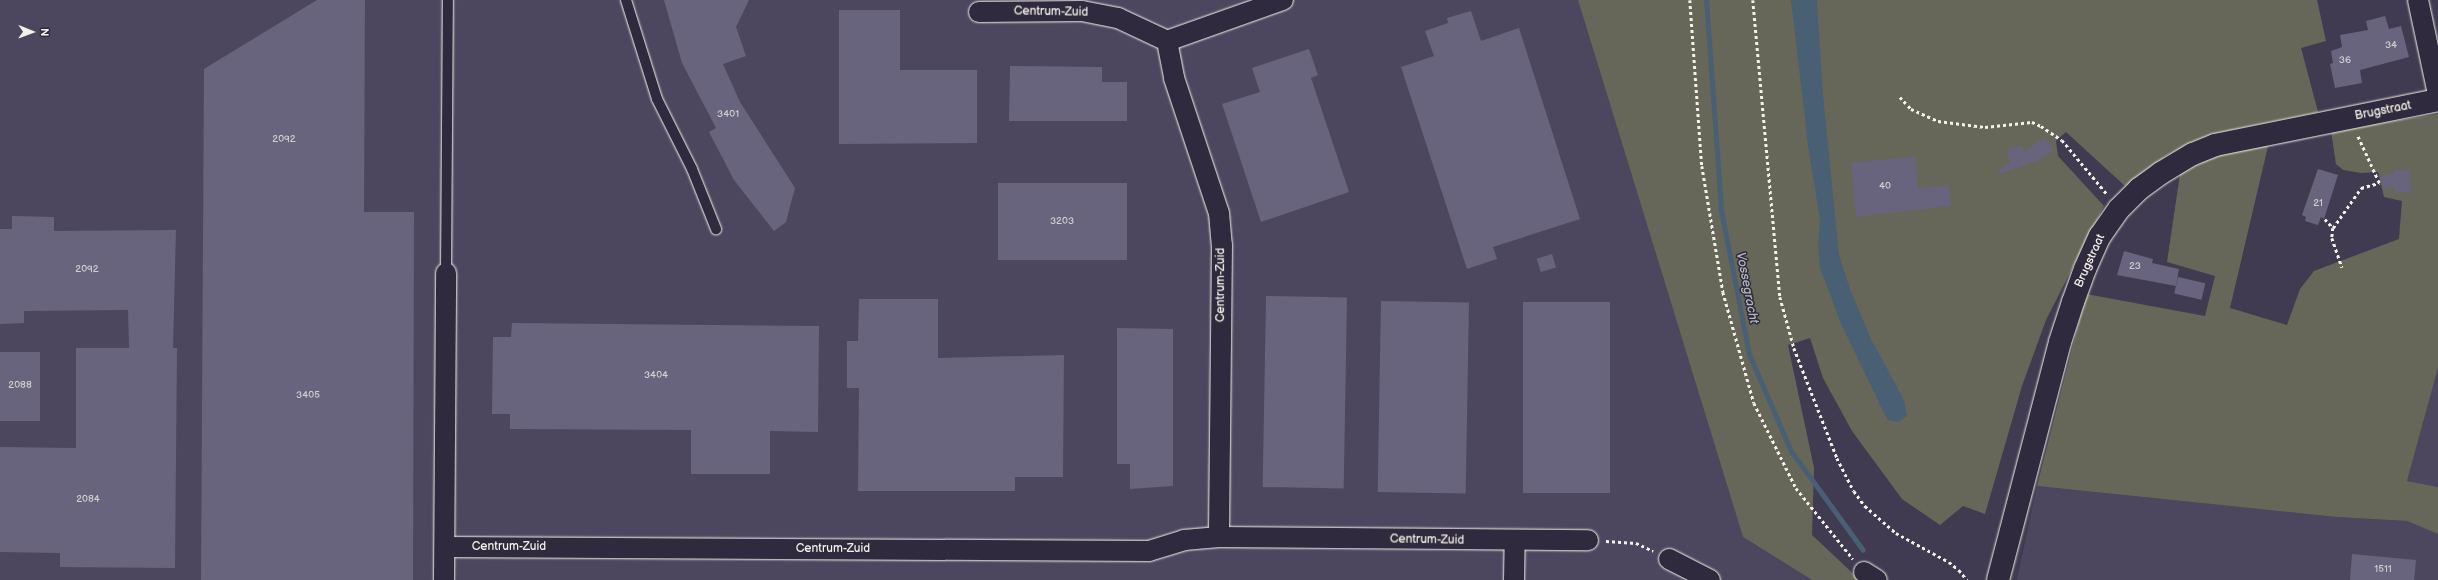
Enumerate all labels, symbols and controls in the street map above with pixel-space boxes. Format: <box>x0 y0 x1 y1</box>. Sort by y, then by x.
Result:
street label: Centrum-Zuid <box>1014 4 1088 20</box>
north arrow <box>12 12 52 52</box>
text: N <box>38 28 51 36</box>
house number: 34 <box>2385 40 2397 52</box>
house number: 36 <box>2339 55 2351 67</box>
street label: Brugstraat <box>2354 98 2412 124</box>
house number: 3401 <box>717 109 739 121</box>
house number: 2092 <box>272 134 296 146</box>
house number: 40 <box>1879 181 1891 193</box>
house number: 21 <box>2313 198 2323 210</box>
house number: 3203 <box>1050 216 1074 228</box>
street label: Brugstraat <box>2072 232 2108 290</box>
street label: Centrum-Zuid <box>1214 248 1228 322</box>
water label: Vossegracht <box>1732 251 1762 325</box>
house number: 23 <box>2129 261 2141 273</box>
house number: 2092 <box>75 264 99 276</box>
house number: 3404 <box>644 370 668 382</box>
house number: 2088 <box>8 380 32 392</box>
house number: 3405 <box>296 390 320 402</box>
house number: 2084 <box>76 494 100 506</box>
street label: Centrum-Zuid <box>1390 532 1464 548</box>
street label: Centrum-Zuid <box>472 540 546 554</box>
street label: Centrum-Zuid <box>796 542 870 556</box>
house number: 1511 <box>2374 564 2392 576</box>

